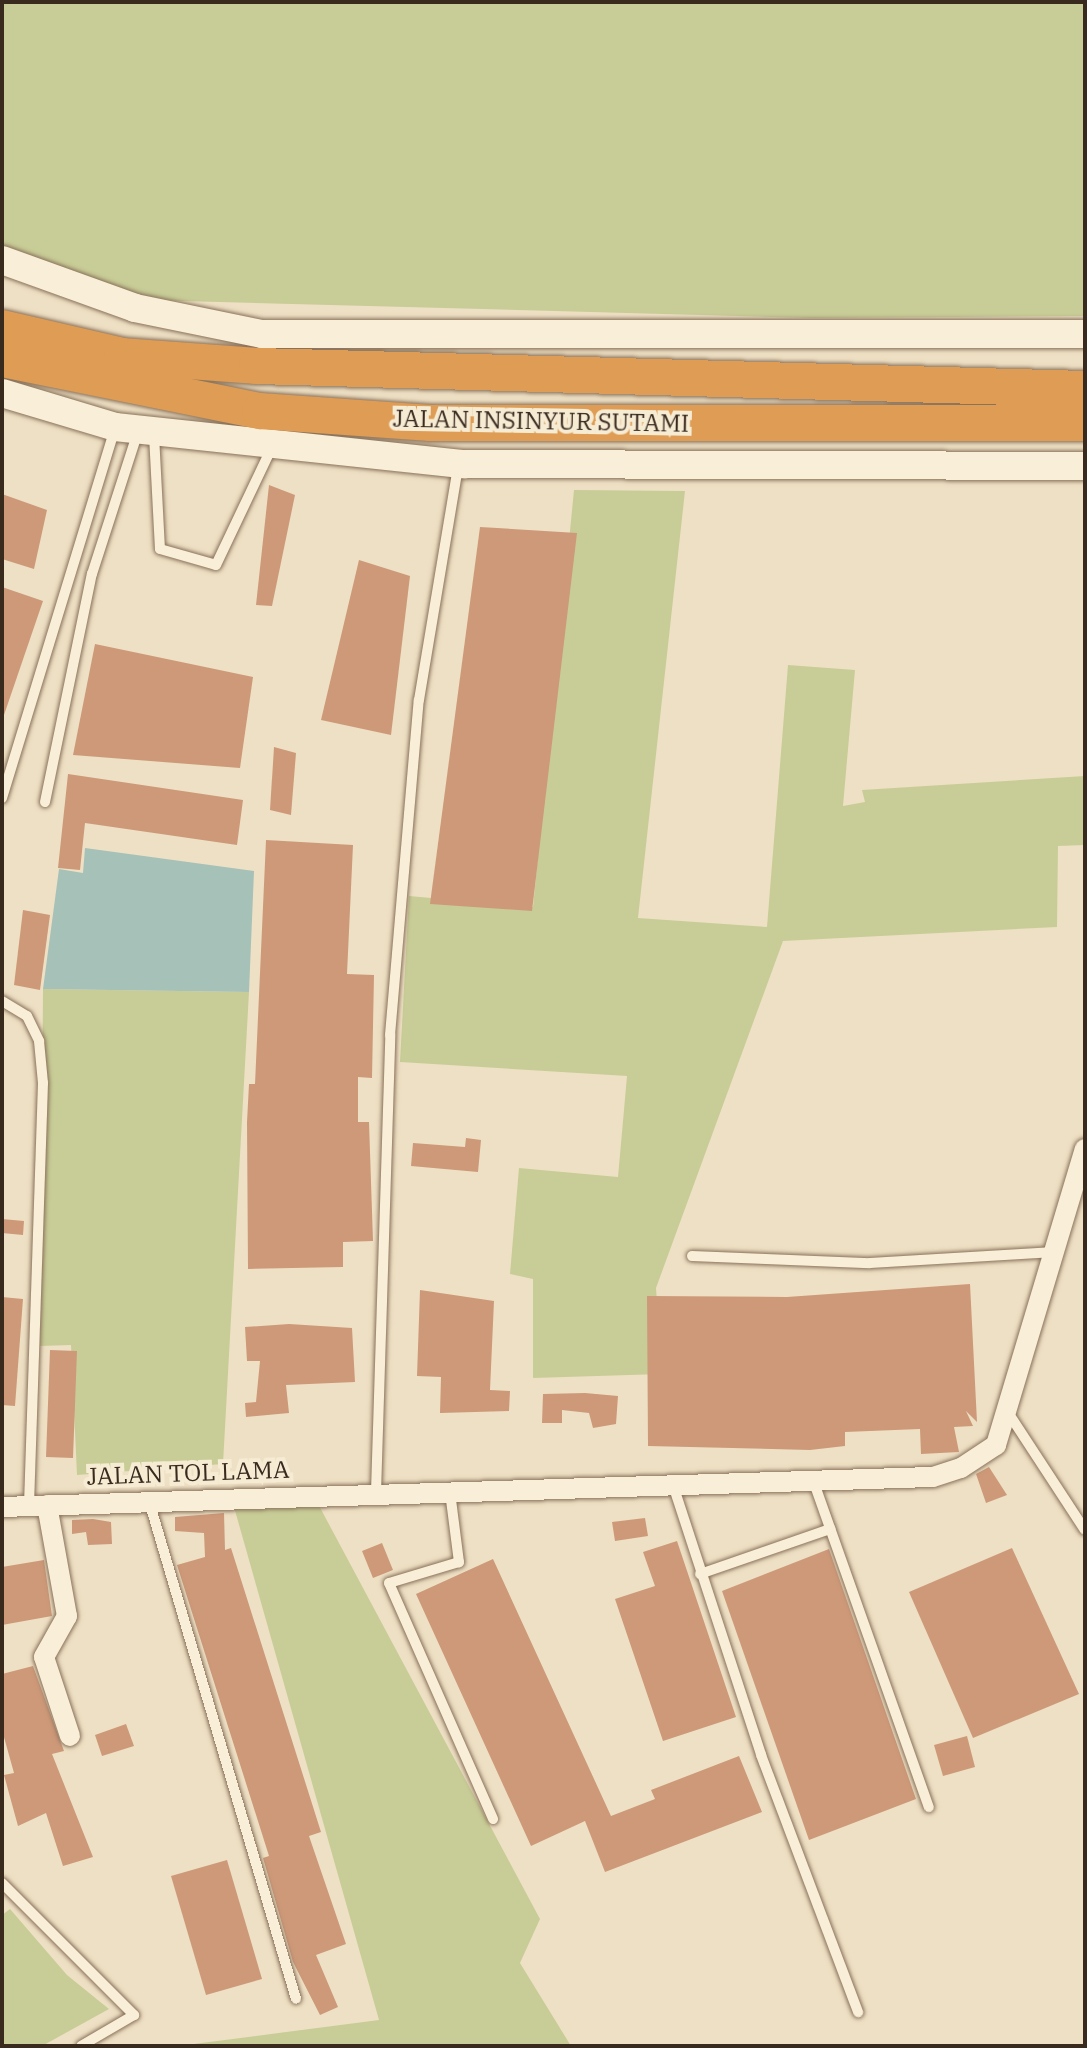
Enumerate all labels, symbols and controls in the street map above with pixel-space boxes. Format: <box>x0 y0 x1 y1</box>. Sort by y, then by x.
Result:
street label: JALAN INSINYUR SUTAMI <box>393 404 689 438</box>
street label: JALAN TOL LAMA <box>86 1455 290 1491</box>

